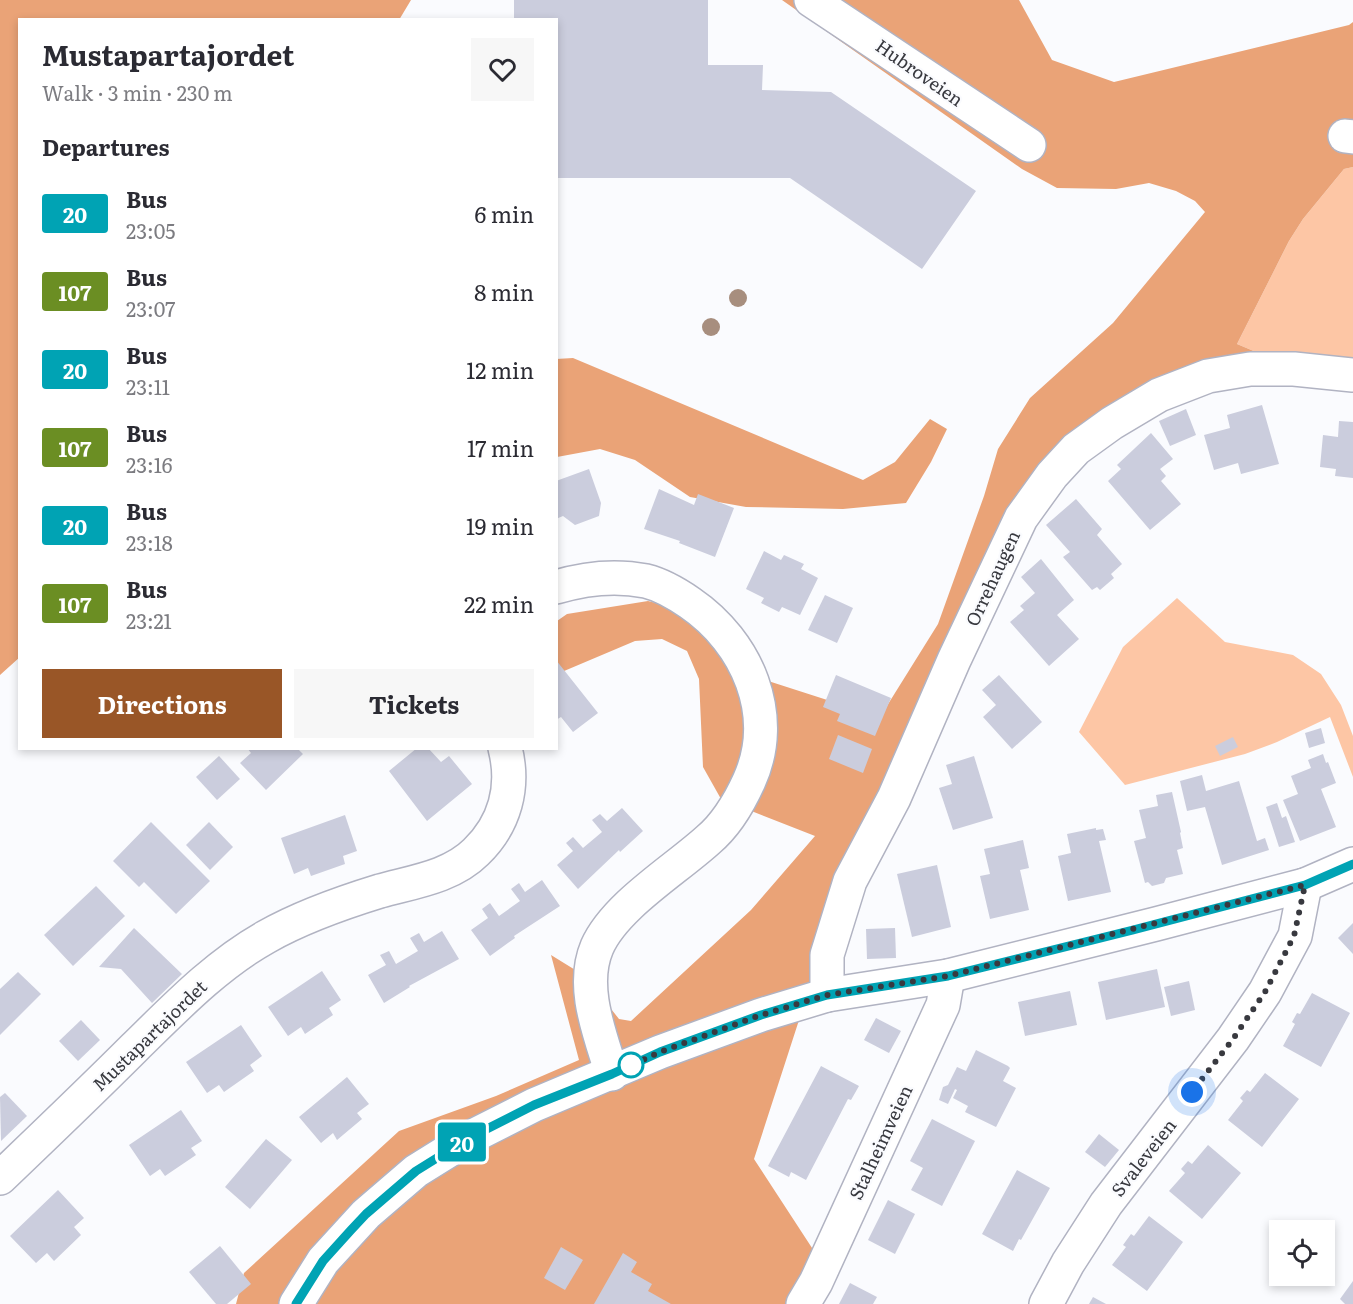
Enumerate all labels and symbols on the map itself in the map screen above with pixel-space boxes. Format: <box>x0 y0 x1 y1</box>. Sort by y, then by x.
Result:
street label: Hubroveien <box>871 32 969 112</box>
street label: Orrehaugen <box>958 526 1026 630</box>
street label: Mustapartajordet <box>86 973 213 1097</box>
unlabelled marker <box>618 1052 644 1078</box>
your location <box>1177 1077 1207 1107</box>
street label: Stalheimveien <box>842 1080 918 1204</box>
street label: Svaleveien <box>1104 1112 1182 1202</box>
line badge: 20 <box>435 1122 489 1162</box>

